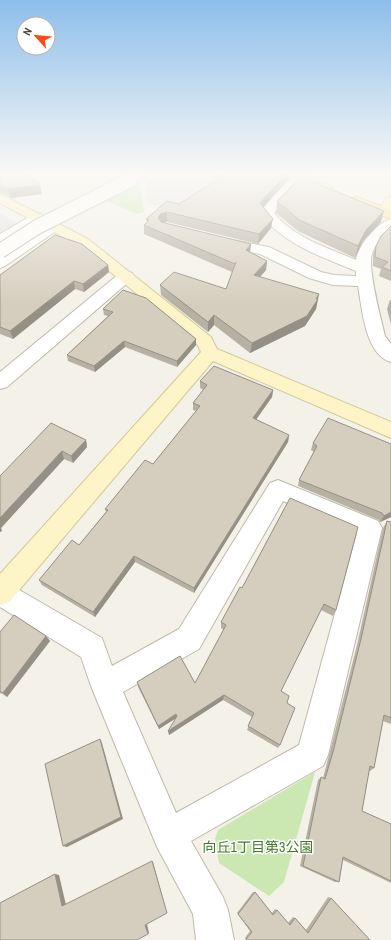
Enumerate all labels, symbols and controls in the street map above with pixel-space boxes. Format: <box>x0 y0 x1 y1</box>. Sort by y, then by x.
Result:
north arrow <box>16 16 56 56</box>
text: N <box>19 25 35 38</box>
park label: 向丘1丁目第3公園 <box>203 838 313 856</box>

